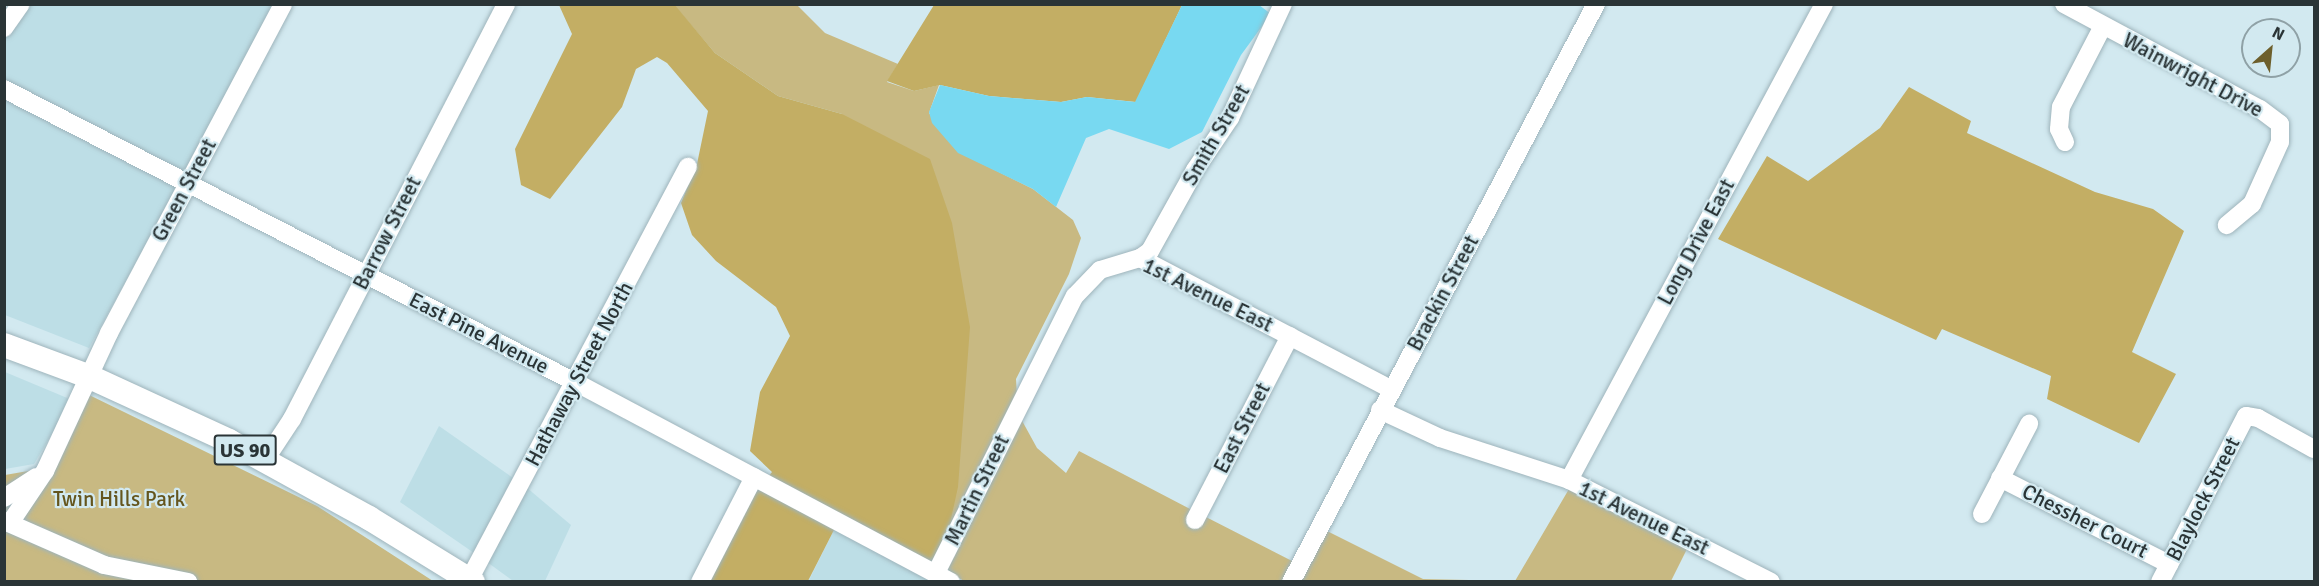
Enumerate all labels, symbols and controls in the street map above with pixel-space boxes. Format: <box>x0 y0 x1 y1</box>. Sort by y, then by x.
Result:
north arrow <box>2241 18 2301 78</box>
text: N <box>2269 22 2288 45</box>
street label: Wainwright Drive <box>2119 27 2267 123</box>
street label: Smith Street <box>1177 80 1255 190</box>
street label: Green Street <box>146 134 222 246</box>
street label: Barrow Street <box>348 172 426 294</box>
street label: Long Drive East <box>1652 175 1740 309</box>
street label: Brackin Street <box>1402 231 1484 355</box>
street label: 1st Avenue East <box>1139 253 1277 337</box>
street label: Hathaway Street North <box>520 278 638 470</box>
street label: East Pine Avenue <box>405 287 553 379</box>
street label: East Street <box>1208 379 1276 477</box>
street label: Martin Street <box>939 431 1015 549</box>
road number: US 90 <box>214 433 276 467</box>
street label: Blaylock Street <box>2161 433 2245 565</box>
street label: 1st Avenue East <box>1575 476 1713 560</box>
street label: Chessher Court <box>2018 479 2152 563</box>
park label: Twin Hills Park <box>53 486 185 512</box>

